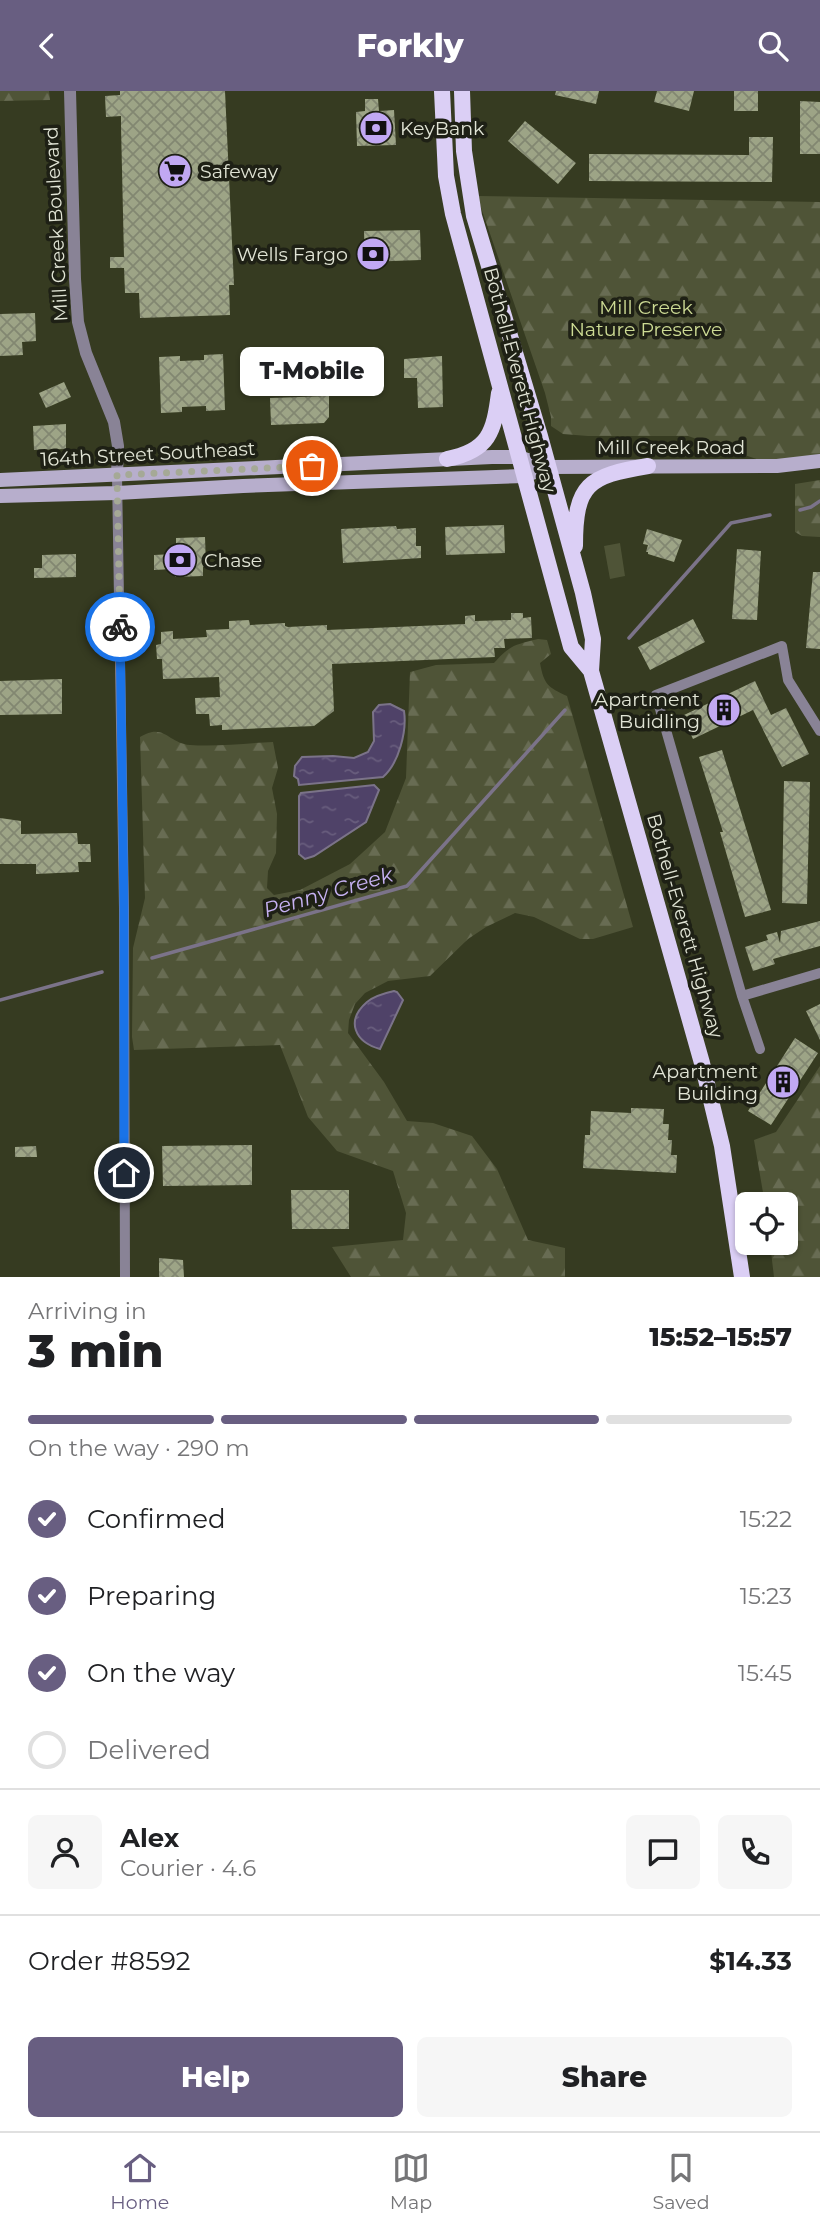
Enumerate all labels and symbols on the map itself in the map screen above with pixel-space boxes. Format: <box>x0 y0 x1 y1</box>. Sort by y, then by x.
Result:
bank icon: KeyBank <box>357 109 395 147</box>
place label: KeyBank <box>400 117 485 140</box>
street label: Mill Creek Boulevard <box>39 126 73 322</box>
supermarket icon: Safeway <box>156 152 194 190</box>
place label: Safeway <box>200 160 279 183</box>
bank icon: Wells Fargo <box>354 235 392 273</box>
place label: Wells Fargo <box>237 243 348 266</box>
street label: Bothell-Everett Highway <box>479 265 561 496</box>
park label: Mill Creek Nature Preserve <box>569 296 723 341</box>
callout: T-Mobile <box>240 347 384 396</box>
pin <box>282 436 342 496</box>
street label: Mill Creek Road <box>597 436 745 459</box>
street label: 164th Street Southeast <box>40 437 256 471</box>
bank icon: Chase <box>161 541 199 579</box>
place label: Chase <box>204 549 262 572</box>
courier <box>85 592 155 662</box>
place label: Apartment Buidling <box>595 688 700 733</box>
building icon: Apartment Buidling <box>705 691 743 729</box>
street label: Bothell-Everett Highway <box>642 811 728 1042</box>
water label: Penny Creek <box>260 861 397 922</box>
place label: Apartment Building <box>653 1060 758 1105</box>
building icon: Apartment Building <box>764 1063 802 1101</box>
pin <box>94 1143 154 1203</box>

